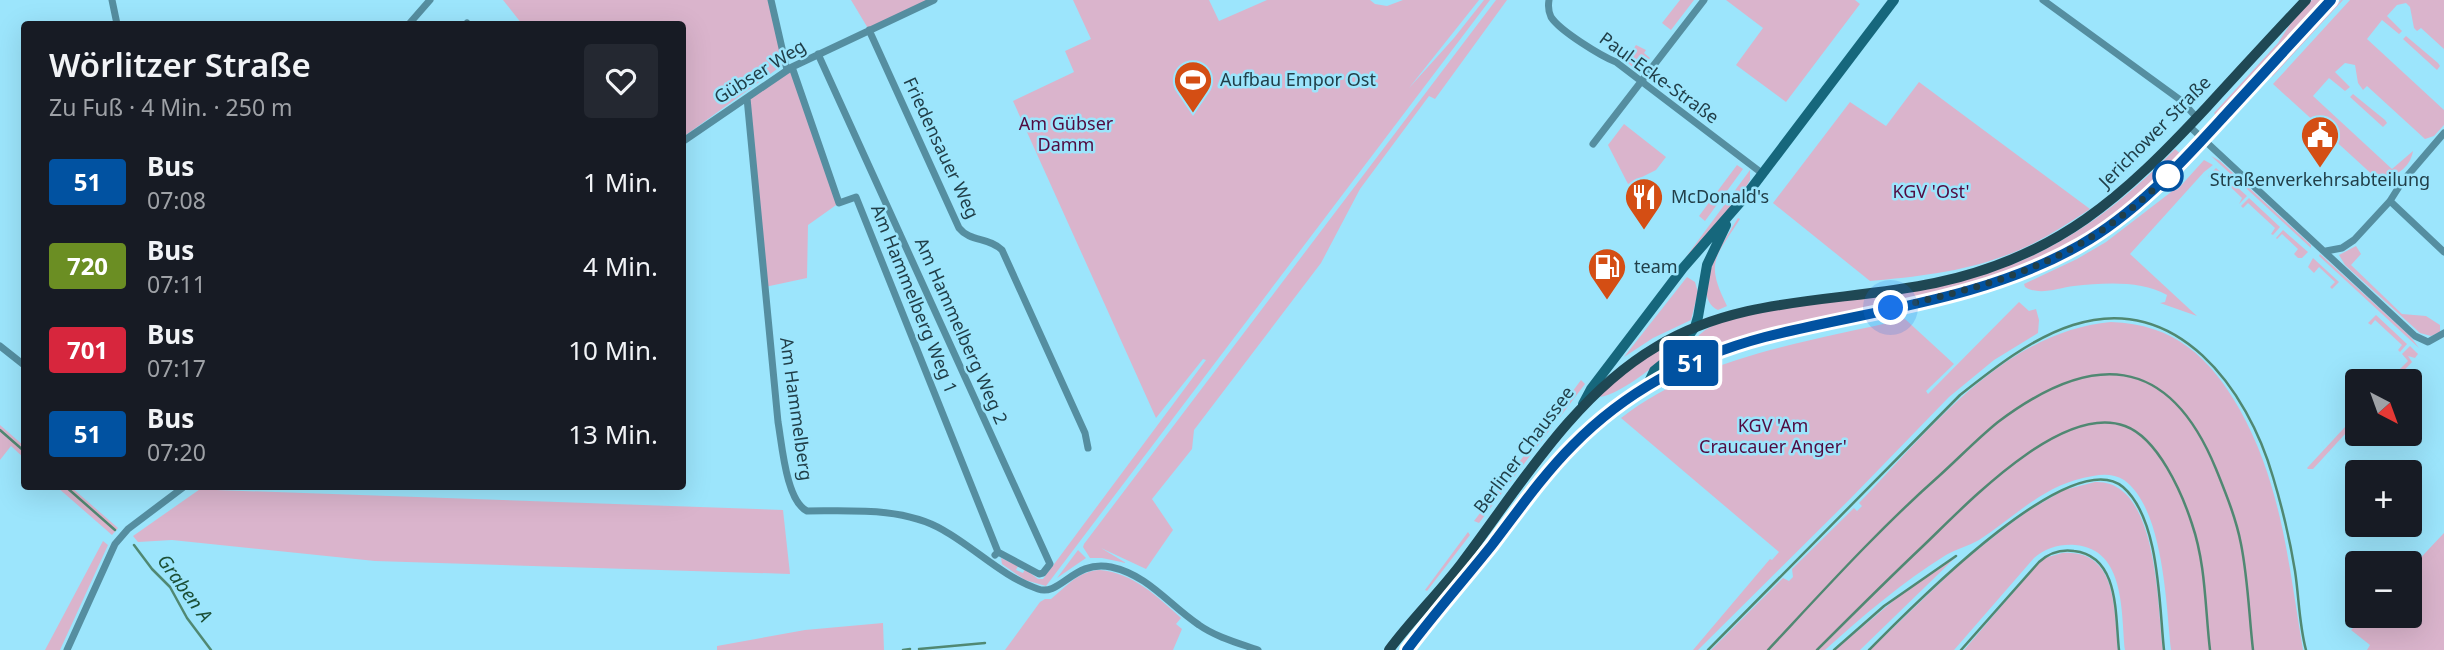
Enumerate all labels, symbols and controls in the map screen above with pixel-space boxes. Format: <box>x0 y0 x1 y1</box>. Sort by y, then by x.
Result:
street label: Paul-Ecke-Straße <box>1595 26 1724 129</box>
street label: Gübser Weg <box>709 33 810 109</box>
text: Wörlitzer Straße <box>49 42 311 87</box>
button: heart <box>584 44 658 118</box>
sports icon: Aufbau Empor Ost <box>1172 59 1214 114</box>
place label: Aufbau Empor Ost <box>1220 67 1376 91</box>
street label: Jerichower Straße <box>2092 70 2215 194</box>
street label: Friedensauer Weg <box>899 73 985 222</box>
text: Zu Fuß · 4 Min. · 250 m <box>49 91 293 123</box>
park label: Am Gübser Damm <box>1019 111 1114 156</box>
public building icon: Straßenverkehrsabteilung <box>2299 114 2341 169</box>
text: Bus <box>147 148 194 184</box>
unlabelled marker <box>2153 161 2183 191</box>
text: 1 Min. <box>583 164 658 200</box>
text: 51 <box>74 165 101 198</box>
place label: Straßenverkehrsabteilung <box>2210 167 2430 191</box>
restaurant icon: McDonald's <box>1623 176 1665 231</box>
park label: KGV 'Ost' <box>1892 179 1970 203</box>
text: 07:08 <box>147 184 206 216</box>
place label: McDonald's <box>1671 184 1769 208</box>
street label: Am Hammelberg Weg 1 <box>866 201 964 397</box>
text: Bus <box>147 232 194 268</box>
street label: Am Hammelberg Weg 2 <box>910 234 1014 428</box>
fuel station icon: team <box>1586 246 1628 301</box>
text: 4 Min. <box>583 248 658 284</box>
text: 720 <box>67 249 108 282</box>
place label: team <box>1634 254 1678 278</box>
text: 07:11 <box>147 268 206 300</box>
your location <box>1873 290 1908 325</box>
text: Bus <box>147 316 194 352</box>
text: 10 Min. <box>568 332 658 368</box>
text: 701 <box>67 333 108 366</box>
street label: Am Hammelberg <box>775 336 819 482</box>
line badge: 51 <box>1660 340 1722 386</box>
text: 51 <box>1677 346 1705 379</box>
text: 07:17 <box>147 352 206 384</box>
north arrow <box>2345 369 2422 446</box>
map controls <box>2345 369 2422 628</box>
street label: Berliner Chaussee <box>1468 381 1579 518</box>
text: Bus <box>147 400 194 436</box>
park label: KGV 'Am Craucauer Anger' <box>1699 413 1847 458</box>
text: 13 Min. <box>568 416 658 452</box>
text: 51 <box>74 417 101 450</box>
text: 07:20 <box>147 436 206 468</box>
button: + <box>2345 460 2422 537</box>
water label: Graben A <box>152 549 218 627</box>
button: − <box>2345 551 2422 628</box>

